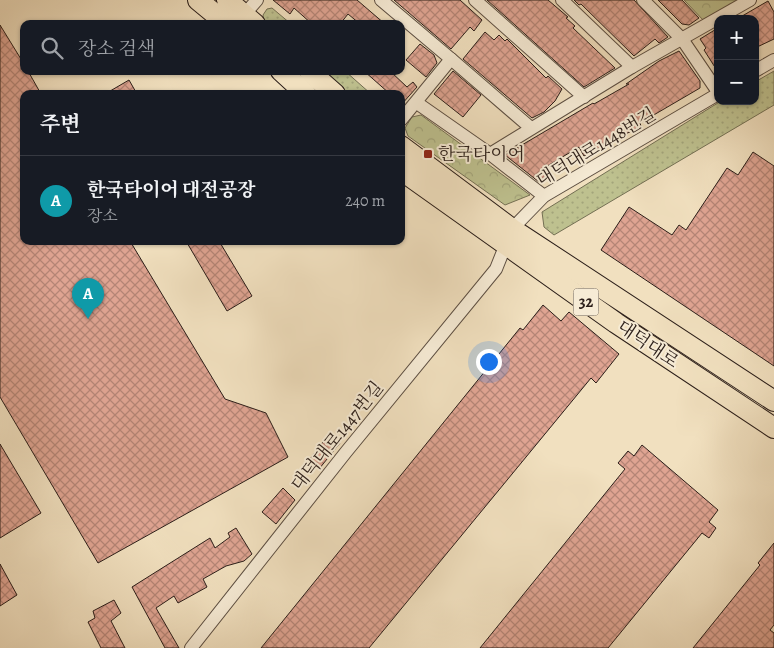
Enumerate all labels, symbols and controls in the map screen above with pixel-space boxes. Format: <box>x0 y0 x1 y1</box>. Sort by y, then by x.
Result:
map controls <box>714 15 759 105</box>
button: + <box>714 15 759 60</box>
search box <box>20 20 405 75</box>
icon: search <box>38 34 66 62</box>
text: 장소 검색 <box>78 36 155 62</box>
button: − <box>714 60 759 105</box>
street label: 대덕대로1448번길 <box>532 102 660 192</box>
text: 주변 <box>40 110 81 138</box>
place label: 한국타이어 <box>438 142 525 166</box>
marker: 한국타이어 <box>422 148 434 160</box>
text: 한국타이어 대전공장 <box>87 177 256 203</box>
text: A <box>51 190 61 212</box>
text: 240 m <box>345 190 385 212</box>
text: 장소 <box>87 205 118 227</box>
pin: A <box>72 278 104 319</box>
road number: 32 <box>574 288 598 316</box>
street label: 대덕대로 <box>612 315 684 373</box>
your location <box>476 349 502 375</box>
street label: 대덕대로1447번길 <box>285 376 389 496</box>

